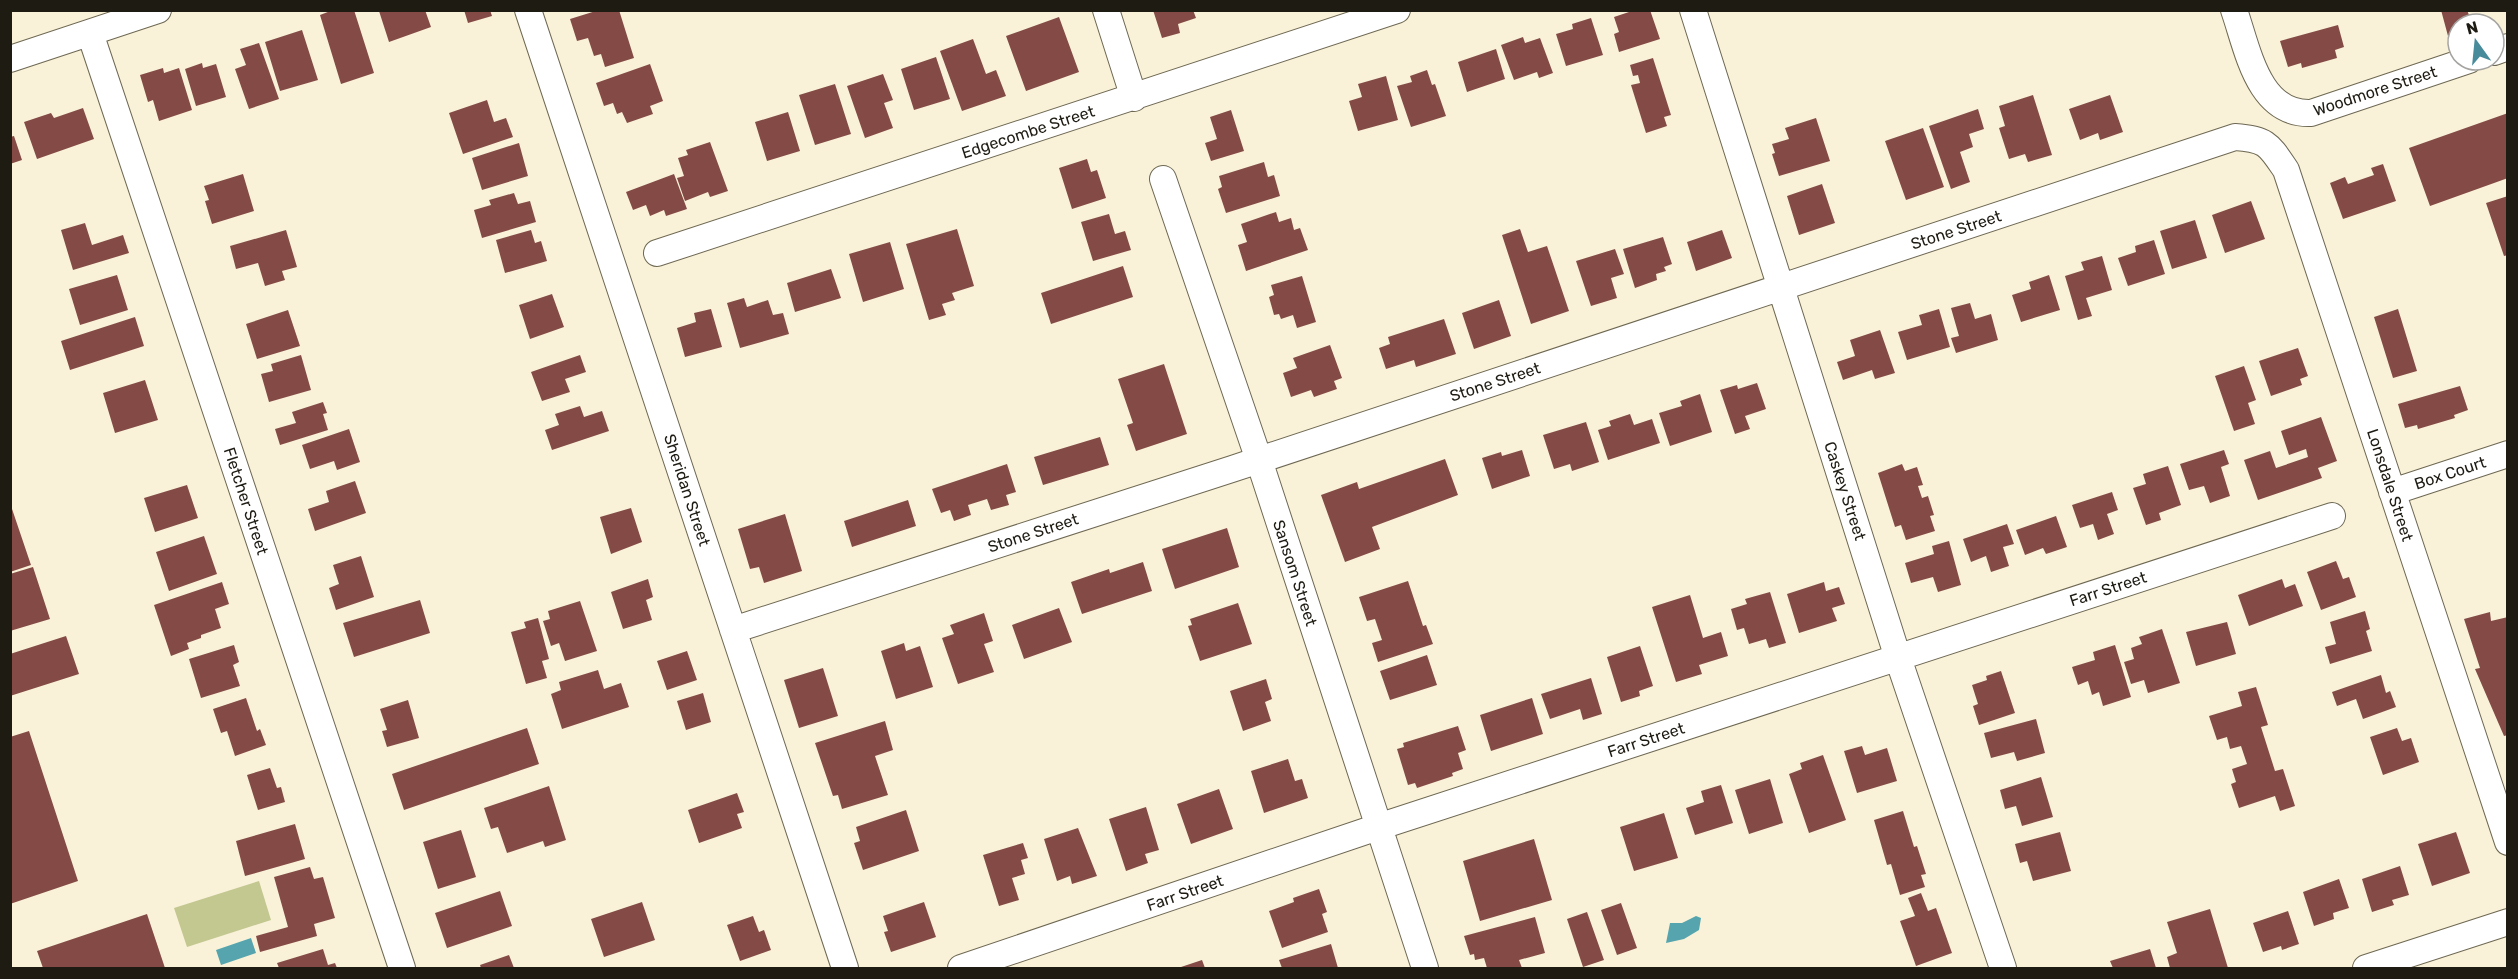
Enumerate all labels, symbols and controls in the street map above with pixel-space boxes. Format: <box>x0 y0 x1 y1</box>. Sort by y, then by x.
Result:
north arrow <box>2446 12 2506 72</box>
text: N <box>2464 17 2480 39</box>
street label: Woodmore Street <box>2311 62 2439 120</box>
street label: Edgecombe Street <box>959 102 1097 162</box>
street label: Stone Street <box>1908 206 2004 254</box>
street label: Stone Street <box>1447 358 1543 406</box>
street label: Lonsdale Street <box>2363 426 2417 544</box>
street label: Sheridan Street <box>660 432 714 548</box>
street label: Caskey Street <box>1820 439 1870 543</box>
street label: Fletcher Street <box>220 445 272 557</box>
street label: Box Court <box>2412 453 2488 493</box>
street label: Stone Street <box>985 509 1081 557</box>
street label: Sansom Street <box>1269 518 1321 628</box>
street label: Farr Street <box>2067 568 2149 610</box>
street label: Farr Street <box>1605 719 1687 761</box>
street label: Farr Street <box>1144 871 1226 915</box>

